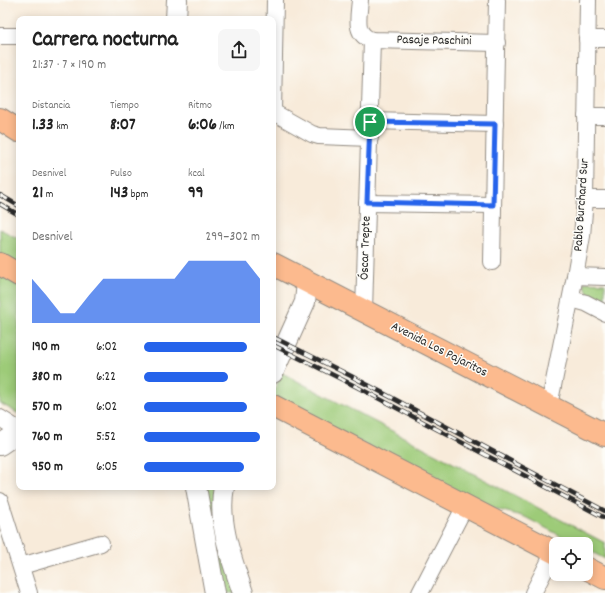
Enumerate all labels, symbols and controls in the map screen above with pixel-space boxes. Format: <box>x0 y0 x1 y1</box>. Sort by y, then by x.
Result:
text: Carrera nocturna <box>32 25 178 56</box>
button: share <box>218 29 260 71</box>
street label: Pasaje Paschini <box>396 31 472 51</box>
text: 21:37 · 7 × 190 m <box>32 56 106 75</box>
text: Distancia <box>32 98 70 114</box>
text: Tiempo <box>110 98 139 114</box>
text: Ritmo <box>188 98 212 114</box>
pin <box>353 105 387 139</box>
icon: arrive <box>359 111 381 133</box>
text: 1.33 <box>32 114 54 138</box>
text: 8:07 <box>110 114 135 138</box>
text: 6:06 <box>188 114 217 138</box>
text: km <box>54 119 68 135</box>
text: /km <box>217 119 234 135</box>
street label: Pablo Burchard Sur <box>569 158 595 252</box>
text: Desnivel <box>32 166 66 182</box>
text: Pulso <box>110 166 132 182</box>
text: kcal <box>188 166 205 182</box>
text: 21 <box>32 182 43 206</box>
text: 143 <box>110 182 128 206</box>
text: 99 <box>188 182 204 206</box>
text: m <box>43 187 53 203</box>
text: bpm <box>128 187 148 203</box>
street label: Óscar Trepte <box>355 215 377 280</box>
text: Desnivel <box>32 228 73 247</box>
text: 299–302 m <box>206 228 260 247</box>
street label: Avenida Los Pajaritos <box>387 317 491 383</box>
text: 190 m <box>32 338 60 357</box>
text: 6:02 <box>96 338 117 357</box>
text: 380 m <box>32 368 62 387</box>
text: 6:22 <box>96 368 116 387</box>
text: 570 m <box>32 398 62 417</box>
text: 6:02 <box>96 398 117 417</box>
text: 760 m <box>32 428 62 447</box>
text: 5:52 <box>96 428 116 447</box>
text: 950 m <box>32 458 63 477</box>
text: 6:05 <box>96 458 118 477</box>
map controls <box>549 537 593 581</box>
button: locate <box>549 537 593 581</box>

